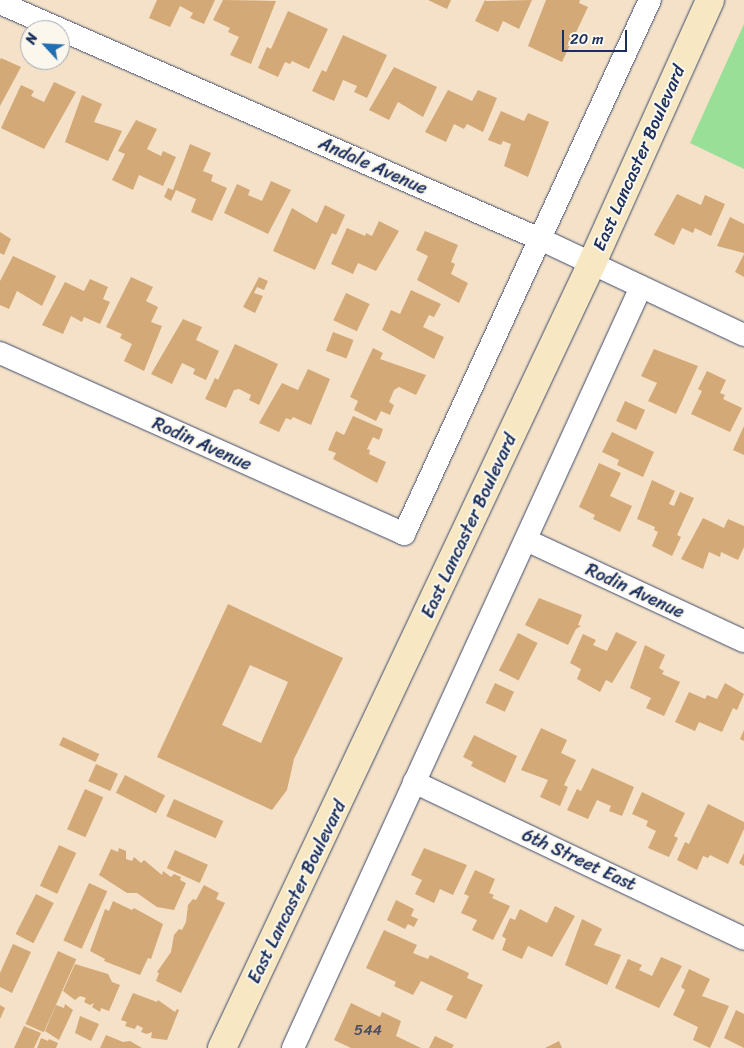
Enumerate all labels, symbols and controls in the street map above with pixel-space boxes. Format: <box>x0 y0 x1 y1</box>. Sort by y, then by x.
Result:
north arrow <box>20 20 70 70</box>
scale bar <box>564 20 629 52</box>
text: 20 m <box>570 26 604 52</box>
text: N <box>18 29 45 49</box>
street label: East Lancaster Boulevard <box>589 63 689 253</box>
street label: Andale Avenue <box>315 132 431 200</box>
street label: Rodin Avenue <box>149 413 255 475</box>
street label: East Lancaster Boulevard <box>417 431 521 621</box>
street label: Rodin Avenue <box>582 559 688 623</box>
street label: East Lancaster Boulevard <box>244 798 350 986</box>
street label: 6th Street East <box>518 824 640 896</box>
house number: 544 <box>354 1022 382 1040</box>

